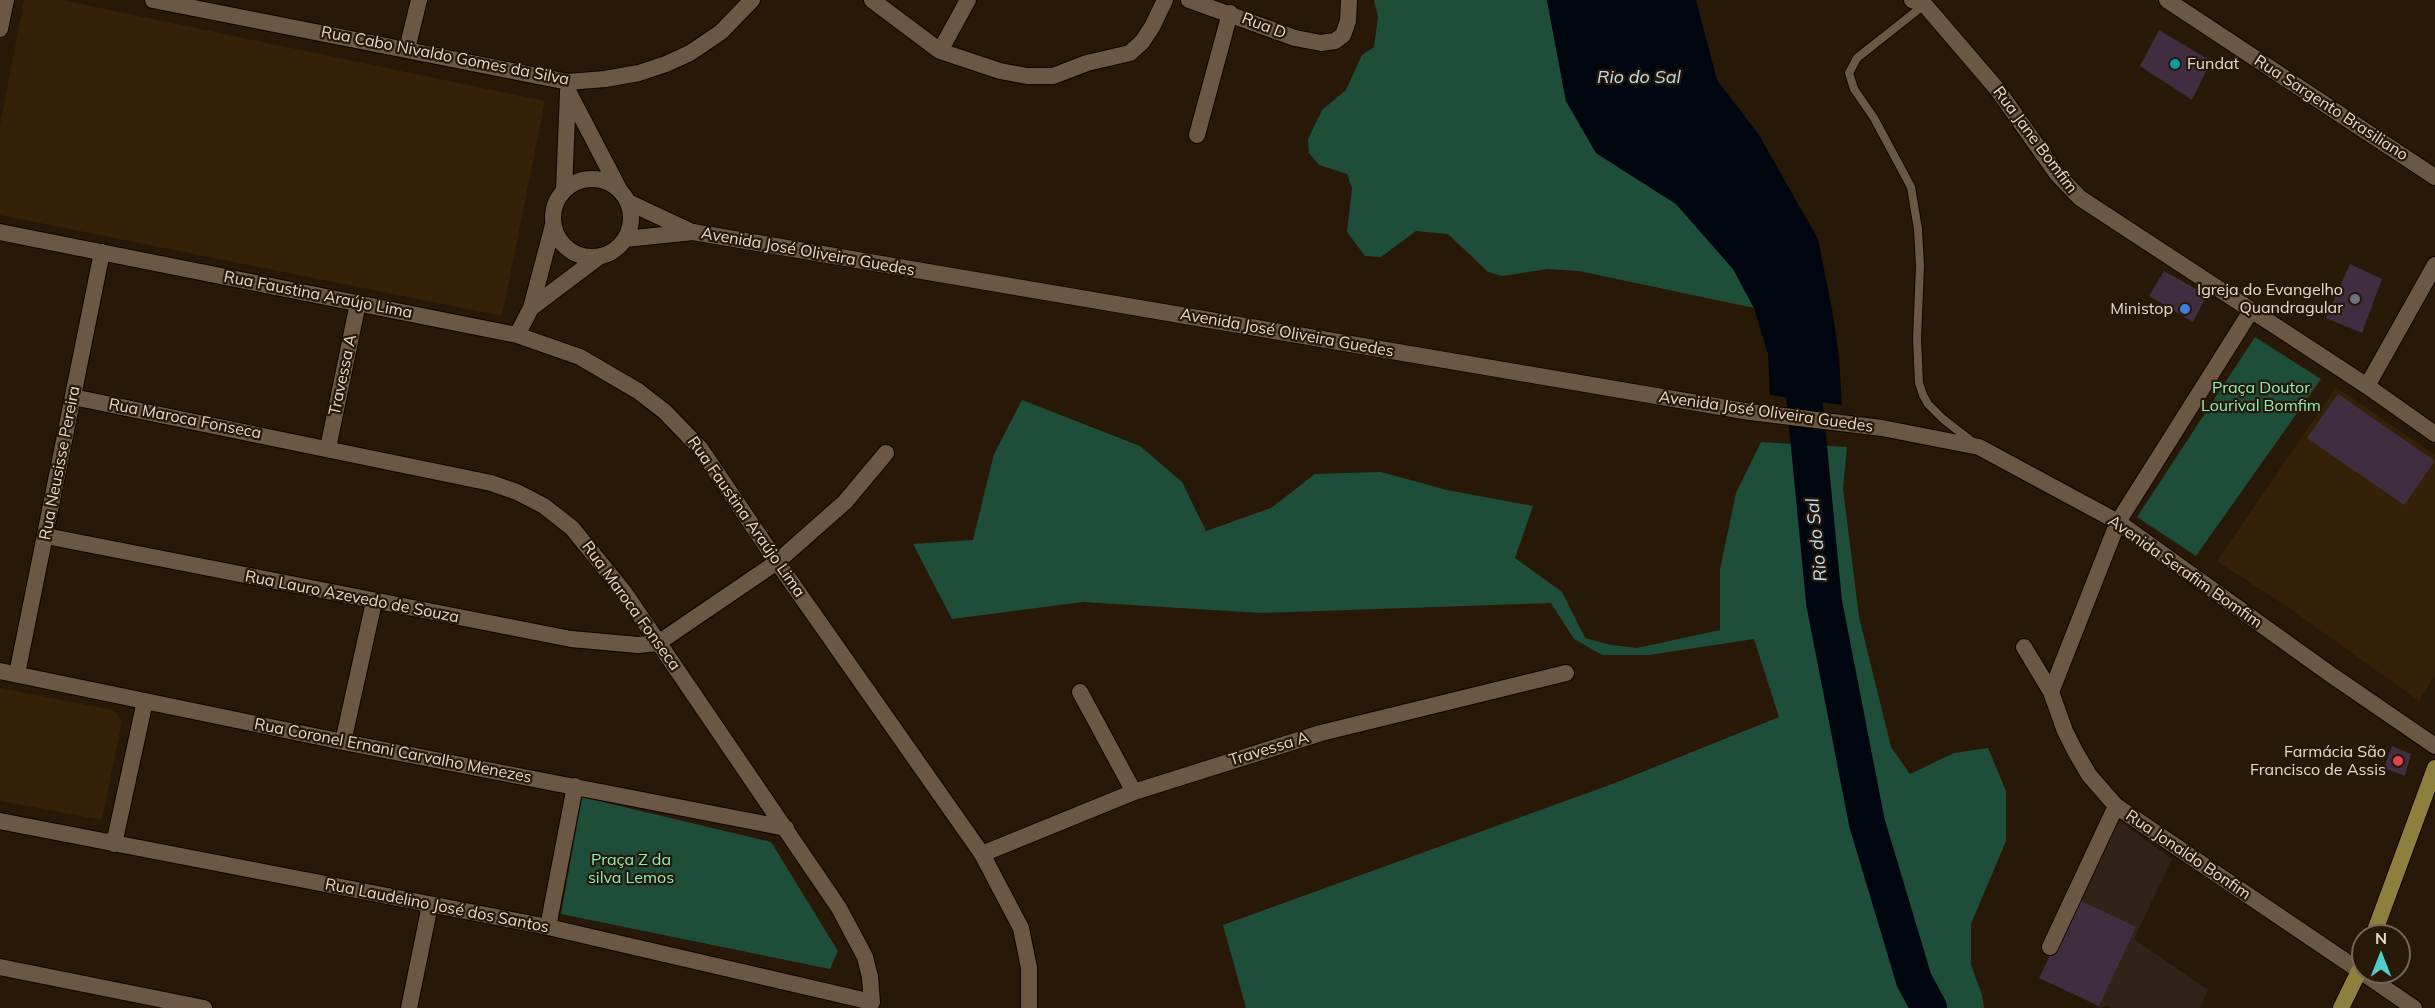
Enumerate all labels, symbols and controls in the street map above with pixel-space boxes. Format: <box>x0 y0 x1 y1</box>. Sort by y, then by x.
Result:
street label: Rua D <box>1239 9 1289 43</box>
street label: Rua Cabo Nivaldo Gomes da Silva <box>319 23 571 89</box>
street label: Rua Sargento Brasiliano <box>2250 51 2412 165</box>
place label: Fundat <box>2187 54 2239 74</box>
marker: Fundat <box>2168 57 2182 71</box>
water label: Rio do Sal <box>1597 67 1681 89</box>
street label: Rua Jane Bomfim <box>1989 83 2081 197</box>
street label: Avenida José Oliveira Guedes <box>700 224 916 280</box>
street label: Rua Faustina Araújo Lima <box>222 267 414 323</box>
place label: Igreja do Evangelho Quandragular <box>2197 280 2343 318</box>
marker: Igreja do Evangelho Quandragular <box>2348 292 2362 306</box>
place label: Ministop <box>2110 299 2173 319</box>
marker: Ministop <box>2178 302 2192 316</box>
street label: Avenida José Oliveira Guedes <box>1179 305 1395 361</box>
street label: Travessa A <box>325 333 361 417</box>
park label: Praça Doutor Lourival Bomfim <box>2201 378 2321 416</box>
street label: Rua Neusisse Pereira <box>36 384 84 542</box>
street label: Avenida José Oliveira Guedes <box>1658 387 1874 437</box>
street label: Rua Maroca Fonseca <box>107 395 263 443</box>
street label: Rua Faustina Araújo Lima <box>683 433 809 601</box>
water label: Rio do Sal <box>1802 497 1832 583</box>
street label: Avenida Serafim Bomfim <box>2104 511 2266 633</box>
street label: Rua Maroca Fonseca <box>578 538 684 674</box>
street label: Rua Lauro Azevedo de Souza <box>243 567 461 627</box>
street label: Rua Coronel Ernani Carvalho Menezes <box>253 715 533 787</box>
street label: Travessa A <box>1227 728 1311 770</box>
place label: Farmácia São Francisco de Assis <box>2250 742 2386 780</box>
marker: Farmácia São Francisco de Assis <box>2391 754 2405 768</box>
street label: Rua Jonaldo Bonfim <box>2122 806 2254 904</box>
park label: Praça Z da silva Lemos <box>588 850 674 888</box>
street label: Rua Laudelino José dos Santos <box>323 875 551 937</box>
north arrow <box>2351 924 2411 984</box>
text: N <box>2375 928 2387 948</box>

